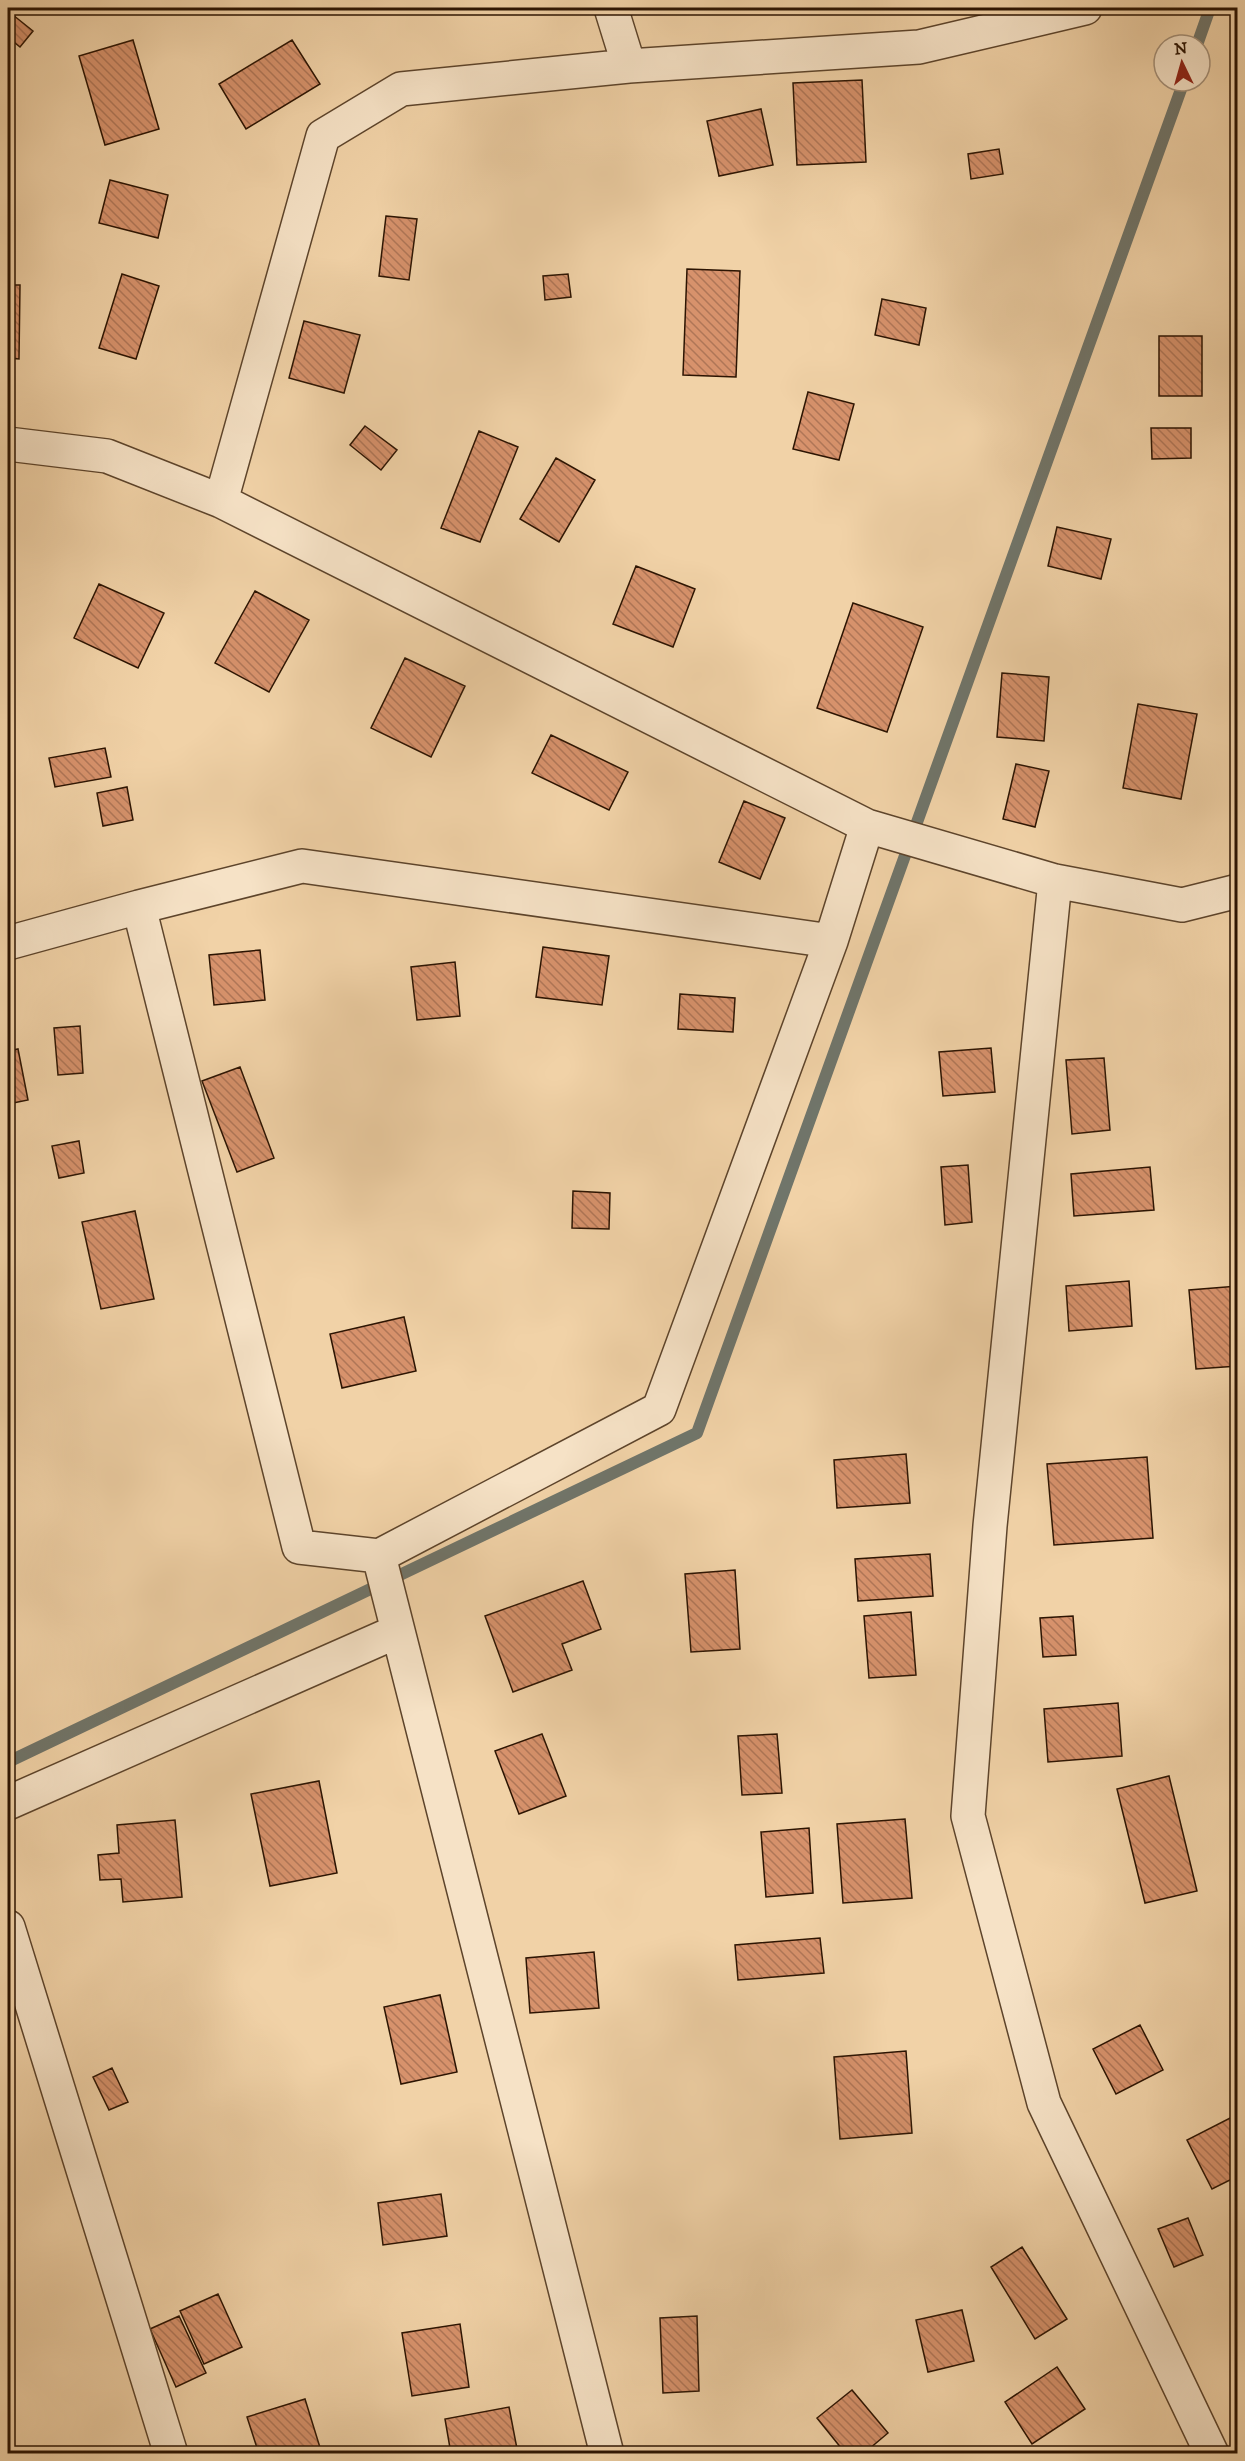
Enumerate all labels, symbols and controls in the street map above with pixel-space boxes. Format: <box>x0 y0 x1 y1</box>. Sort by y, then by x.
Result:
north arrow <box>1152 33 1212 93</box>
text: N <box>1173 39 1188 60</box>

